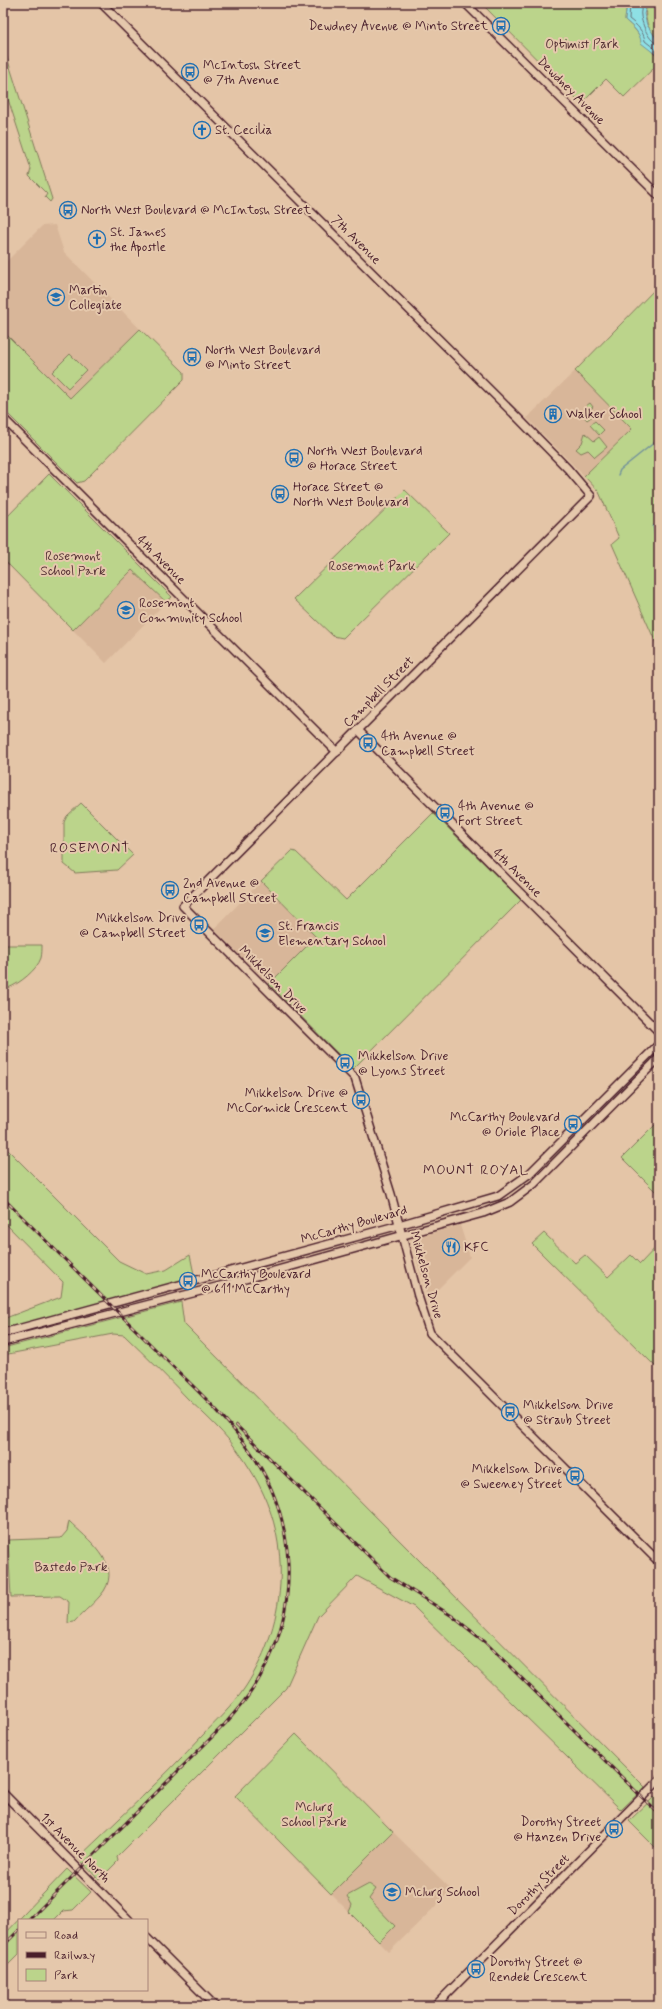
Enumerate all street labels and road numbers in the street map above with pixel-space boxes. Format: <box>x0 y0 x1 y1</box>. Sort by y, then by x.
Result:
street label: Dewdney Avenue <box>533 53 609 129</box>
street label: 7th Avenue <box>328 212 384 268</box>
street label: 4th Avenue <box>133 532 189 588</box>
street label: Campbell Street <box>340 653 418 731</box>
street label: 4th Avenue <box>489 845 545 901</box>
street label: Mikkelson Drive <box>235 942 311 1018</box>
street label: McCarthy Boulevard <box>299 1202 409 1248</box>
street label: Mikkelson Drive <box>405 1229 447 1321</box>
street label: 1st Avenue North <box>36 1809 114 1887</box>
street label: Dorothy Street <box>505 1850 574 1919</box>

